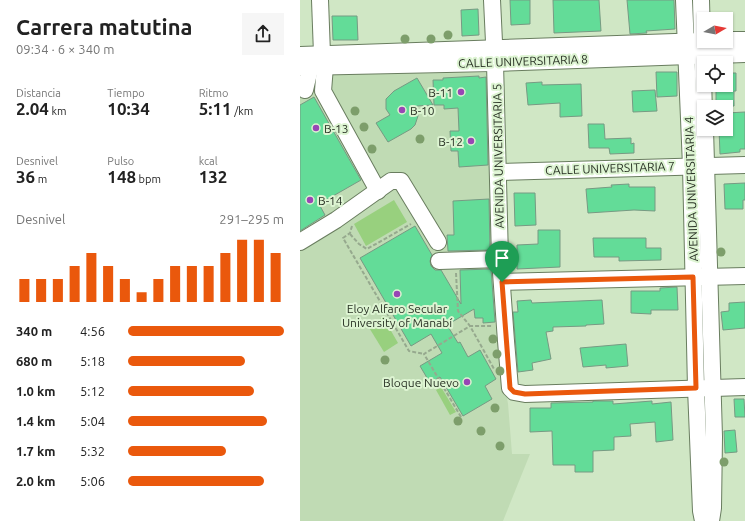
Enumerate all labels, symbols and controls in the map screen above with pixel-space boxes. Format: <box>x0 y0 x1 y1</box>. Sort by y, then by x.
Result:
north arrow <box>697 12 733 48</box>
map controls <box>697 12 733 136</box>
button: share <box>242 13 284 55</box>
text: Carrera matutina <box>16 14 192 39</box>
text: 09:34 · 6 × 340 m <box>16 42 115 56</box>
street label: CALLE UNIVERSITARIA 8 <box>458 52 588 70</box>
button: locate <box>697 56 733 92</box>
street label: AVENIDA UNIVERSITARIA 5 <box>490 83 506 229</box>
place label: B-11 <box>428 86 453 99</box>
text: Distancia <box>16 87 61 99</box>
text: Tiempo <box>107 87 145 99</box>
text: Ritmo <box>199 87 228 99</box>
marker: B-11 <box>456 87 466 97</box>
text: 2.04 <box>16 99 49 118</box>
text: 10:34 <box>107 99 150 118</box>
text: 5:11 <box>199 99 232 118</box>
button: layers <box>697 100 733 136</box>
place label: B-10 <box>410 104 435 117</box>
text: km <box>49 105 67 117</box>
text: /km <box>232 105 253 117</box>
marker: B-10 <box>397 105 407 115</box>
street label: AVENIDA UNIVERSITARIA 4 <box>682 116 700 262</box>
place label: B-13 <box>324 122 349 135</box>
marker: B-13 <box>311 123 321 133</box>
place label: B-12 <box>438 135 463 148</box>
marker: B-12 <box>466 136 476 146</box>
text: Desnivel <box>16 155 58 167</box>
text: Pulso <box>107 155 134 167</box>
text: kcal <box>199 155 218 167</box>
street label: CALLE UNIVERSITARIA 7 <box>545 159 675 177</box>
text: 36 <box>16 167 35 186</box>
text: 148 <box>107 167 136 186</box>
text: 132 <box>199 167 227 186</box>
text: m <box>35 173 47 185</box>
text: bpm <box>136 173 161 185</box>
place label: B-14 <box>318 194 343 207</box>
marker: B-14 <box>305 195 315 205</box>
text: Desnivel <box>16 212 65 226</box>
text: 291–295 m <box>219 212 284 226</box>
pin <box>485 241 519 282</box>
icon: arrive <box>491 247 513 269</box>
marker: Eloy Alfaro Secular University of Manabí <box>392 289 402 299</box>
place label: Eloy Alfaro Secular University of Manabí <box>342 302 453 329</box>
text: 340 m <box>16 324 52 338</box>
text: 4:56 <box>80 324 105 338</box>
text: 680 m <box>16 354 52 368</box>
text: 5:18 <box>80 354 105 368</box>
place label: Bloque Nuevo <box>383 376 459 389</box>
marker: Bloque Nuevo <box>462 377 472 387</box>
text: 1.0 km <box>16 384 55 398</box>
text: 5:12 <box>80 384 105 398</box>
text: 1.4 km <box>16 414 55 428</box>
text: 5:04 <box>80 414 105 428</box>
text: 1.7 km <box>16 444 55 458</box>
text: 5:32 <box>80 444 105 458</box>
text: 2.0 km <box>16 474 55 488</box>
text: 5:06 <box>80 474 105 488</box>

